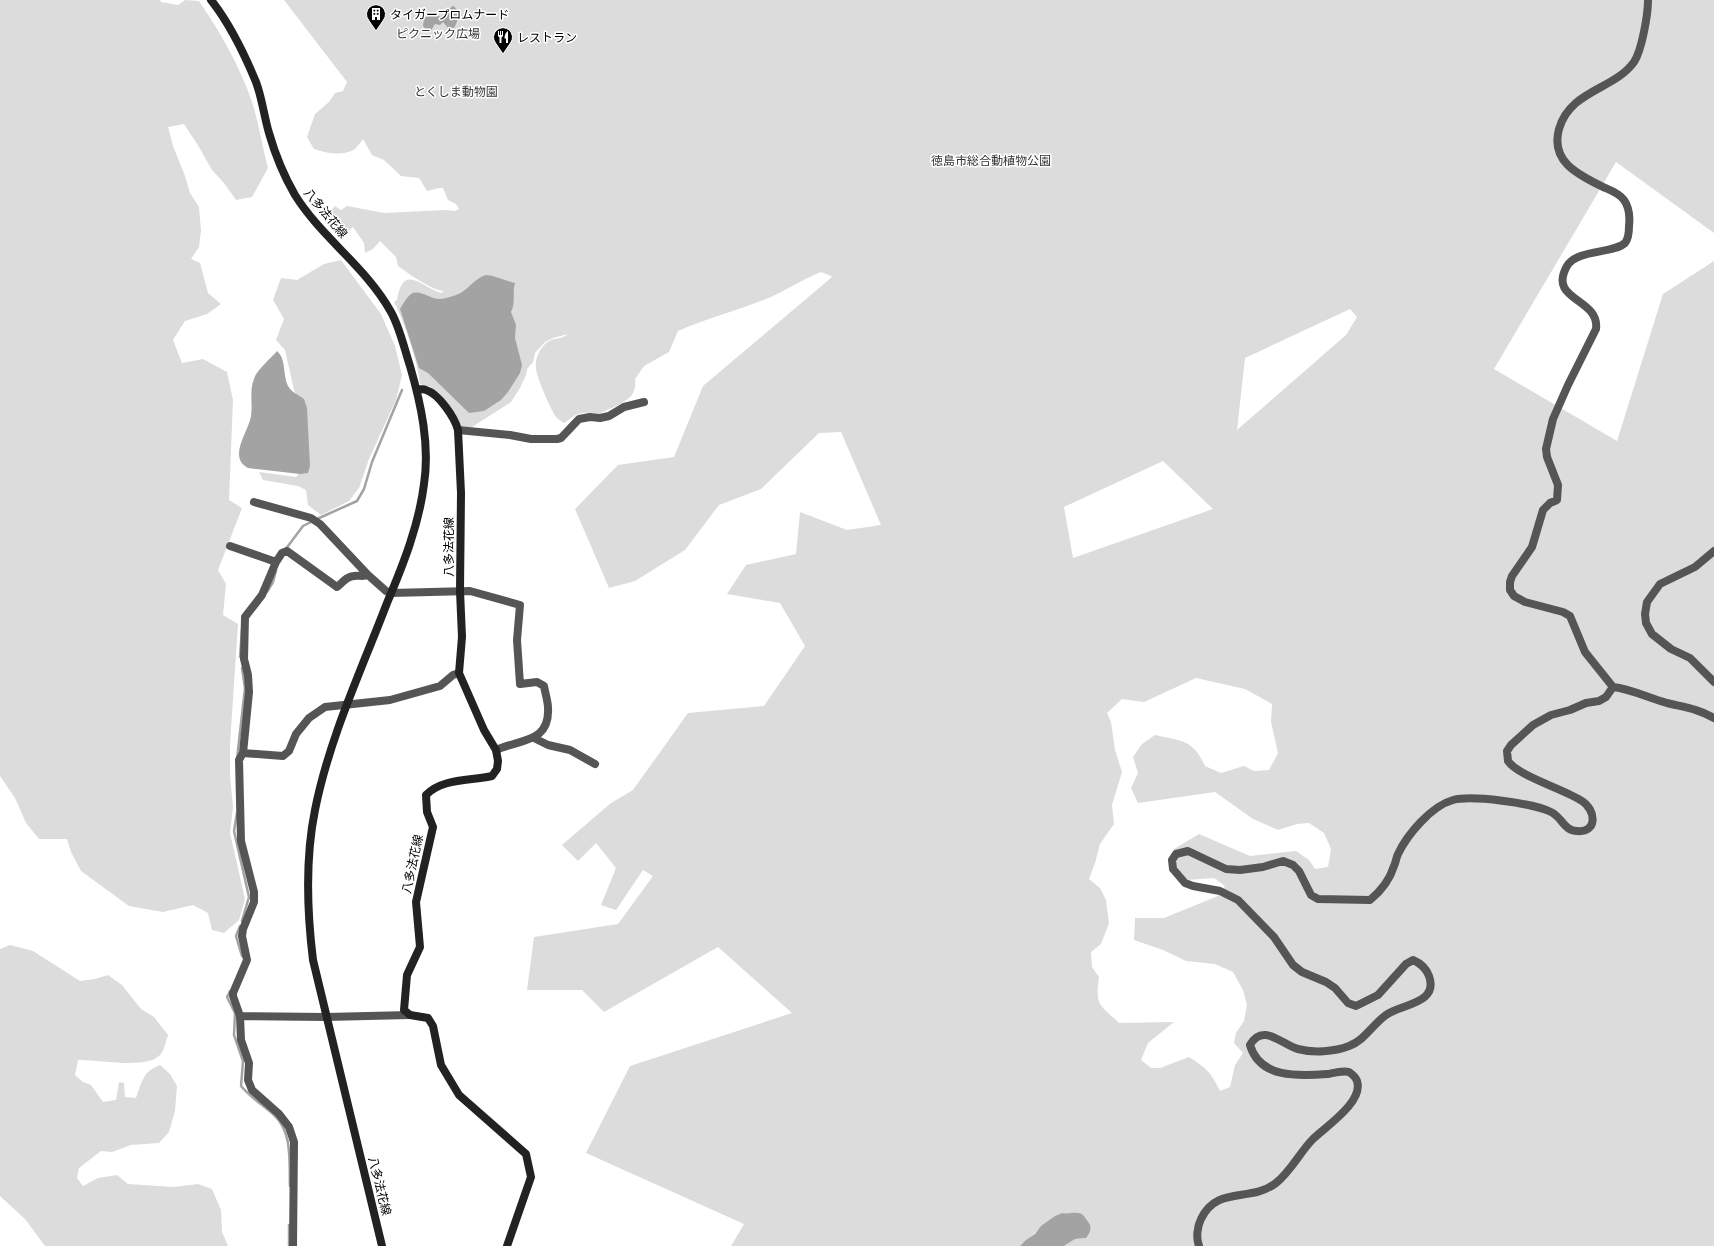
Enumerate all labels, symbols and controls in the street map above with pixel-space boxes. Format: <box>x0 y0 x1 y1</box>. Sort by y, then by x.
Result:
building icon: タイガープロムナード <box>365 3 387 31</box>
place label: タイガープロムナード <box>390 6 509 23</box>
park label: ピクニック広場 <box>396 25 480 42</box>
restaurant icon: レストラン <box>492 26 514 54</box>
place label: レストラン <box>517 29 577 46</box>
park label: とくしま動物園 <box>414 83 498 100</box>
park label: 徳島市総合動植物公園 <box>931 152 1051 169</box>
street label: 八多法花線 <box>300 185 352 241</box>
street label: 八多法花線 <box>440 517 457 577</box>
street label: 八多法花線 <box>397 833 427 895</box>
street label: 八多法花線 <box>364 1155 396 1217</box>

